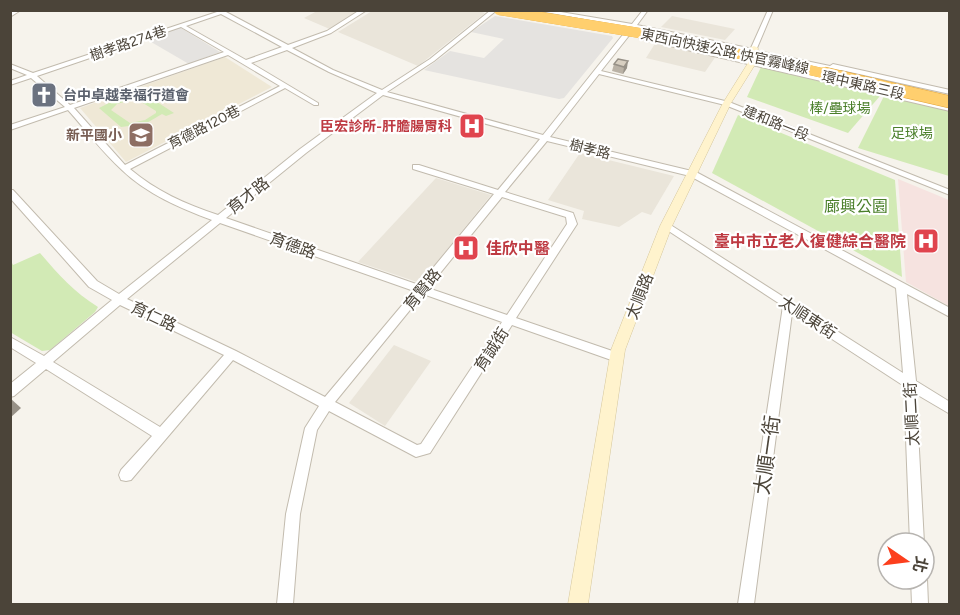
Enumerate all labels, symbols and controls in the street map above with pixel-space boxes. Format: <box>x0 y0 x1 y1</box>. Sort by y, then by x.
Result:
street label: 樹孝路274巷 <box>88 22 169 65</box>
street label: 東西向快速公路 快官霧峰線 <box>639 25 811 78</box>
street label: 環中東路三段 <box>820 68 906 103</box>
church icon: 台中卓越幸福行道會 <box>29 80 59 110</box>
place label: 台中卓越幸福行道會 <box>63 87 189 104</box>
park label: 棒/壘球場 <box>809 100 871 117</box>
street label: 育德路120巷 <box>165 102 243 153</box>
street label: 建和路一段 <box>740 102 811 144</box>
hospital icon: 臣宏診所-肝膽腸胃科 <box>457 111 487 141</box>
place label: 臣宏診所-肝膽腸胃科 <box>320 118 452 135</box>
school or university icon: 新平國小 <box>126 120 156 150</box>
park label: 足球場 <box>891 125 933 142</box>
place label: 新平國小 <box>66 127 122 144</box>
street label: 樹孝路 <box>567 136 612 163</box>
street label: 育才路 <box>224 173 273 218</box>
park label: 廊興公園 <box>824 197 888 216</box>
hospital icon: 臺中市立老人復健綜合醫院 <box>911 226 941 256</box>
street label: 育德路 <box>267 228 319 263</box>
place label: 臺中市立老人復健綜合醫院 <box>714 232 906 251</box>
hospital icon: 佳欣中醫 <box>451 233 481 263</box>
place label: 佳欣中醫 <box>486 239 550 258</box>
street label: 育賢路 <box>400 265 445 314</box>
street label: 太順路 <box>622 270 657 322</box>
street label: 太順東街 <box>776 292 840 343</box>
street label: 育仁路 <box>128 298 180 335</box>
street label: 育誠街 <box>470 324 512 375</box>
street label: 太順二街 <box>900 382 923 446</box>
street label: 太順一街 <box>750 414 784 496</box>
north arrow <box>876 531 936 591</box>
text: 北 <box>909 554 931 575</box>

